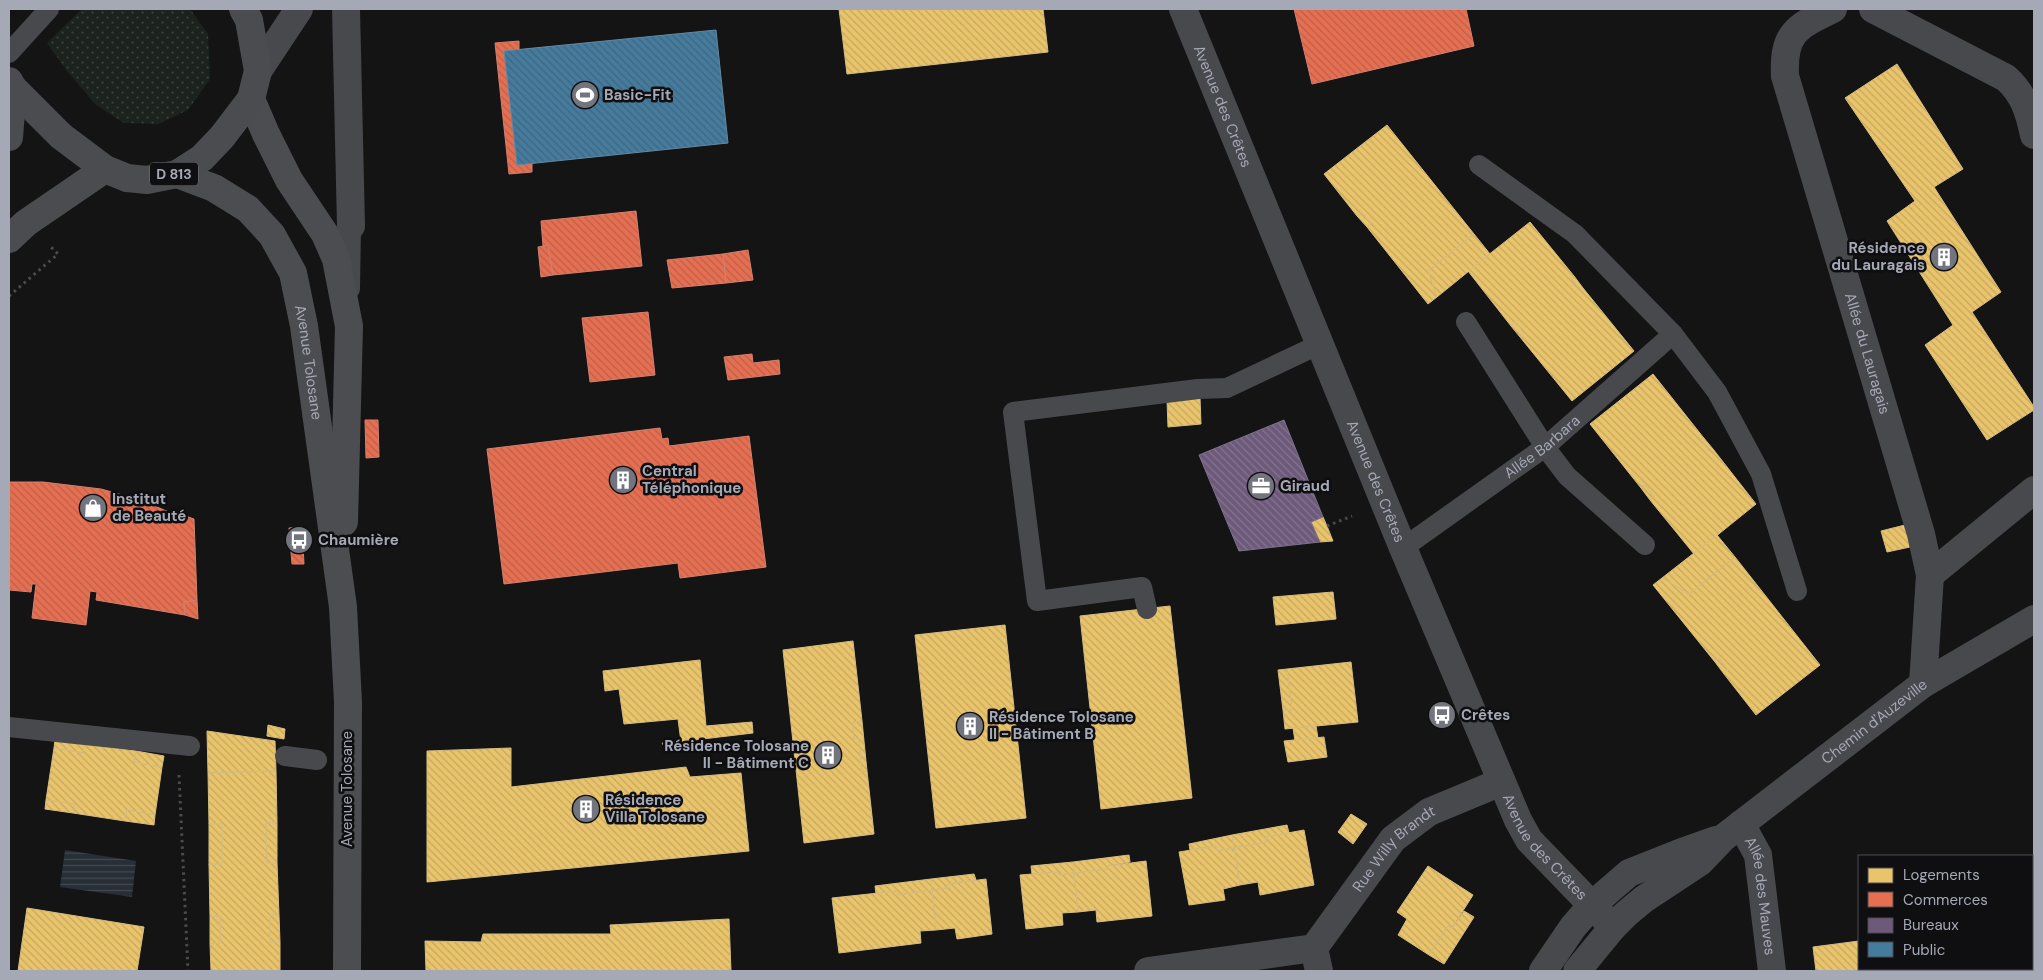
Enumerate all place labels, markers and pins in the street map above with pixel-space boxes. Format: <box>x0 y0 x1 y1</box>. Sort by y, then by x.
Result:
sports icon: Basic-Fit <box>570 80 600 110</box>
place label: Basic-Fit <box>604 85 671 105</box>
place label: Résidence du Lauragais <box>1831 238 1925 275</box>
building icon: Résidence du Lauragais <box>1929 242 1959 272</box>
place label: Central Téléphonique <box>642 461 741 498</box>
building icon: Central Téléphonique <box>608 465 638 495</box>
office icon: Giraud <box>1246 471 1276 501</box>
place label: Giraud <box>1280 476 1330 496</box>
place label: Institut de Beauté <box>112 489 186 526</box>
shop icon: Institut de Beauté <box>78 493 108 523</box>
bus stop icon: Chaumière <box>284 525 314 555</box>
place label: Chaumière <box>318 530 399 550</box>
bus stop icon: Crêtes <box>1427 700 1457 730</box>
place label: Crêtes <box>1461 705 1510 725</box>
place label: Résidence Tolosane II - Bâtiment B <box>989 707 1134 744</box>
building icon: Résidence Tolosane II - Bâtiment B <box>955 711 985 741</box>
place label: Résidence Tolosane II - Bâtiment C <box>664 736 809 773</box>
building icon: Résidence Tolosane II - Bâtiment C <box>813 740 843 770</box>
place label: Résidence Villa Tolosane <box>605 790 705 827</box>
building icon: Résidence Villa Tolosane <box>571 794 601 824</box>

